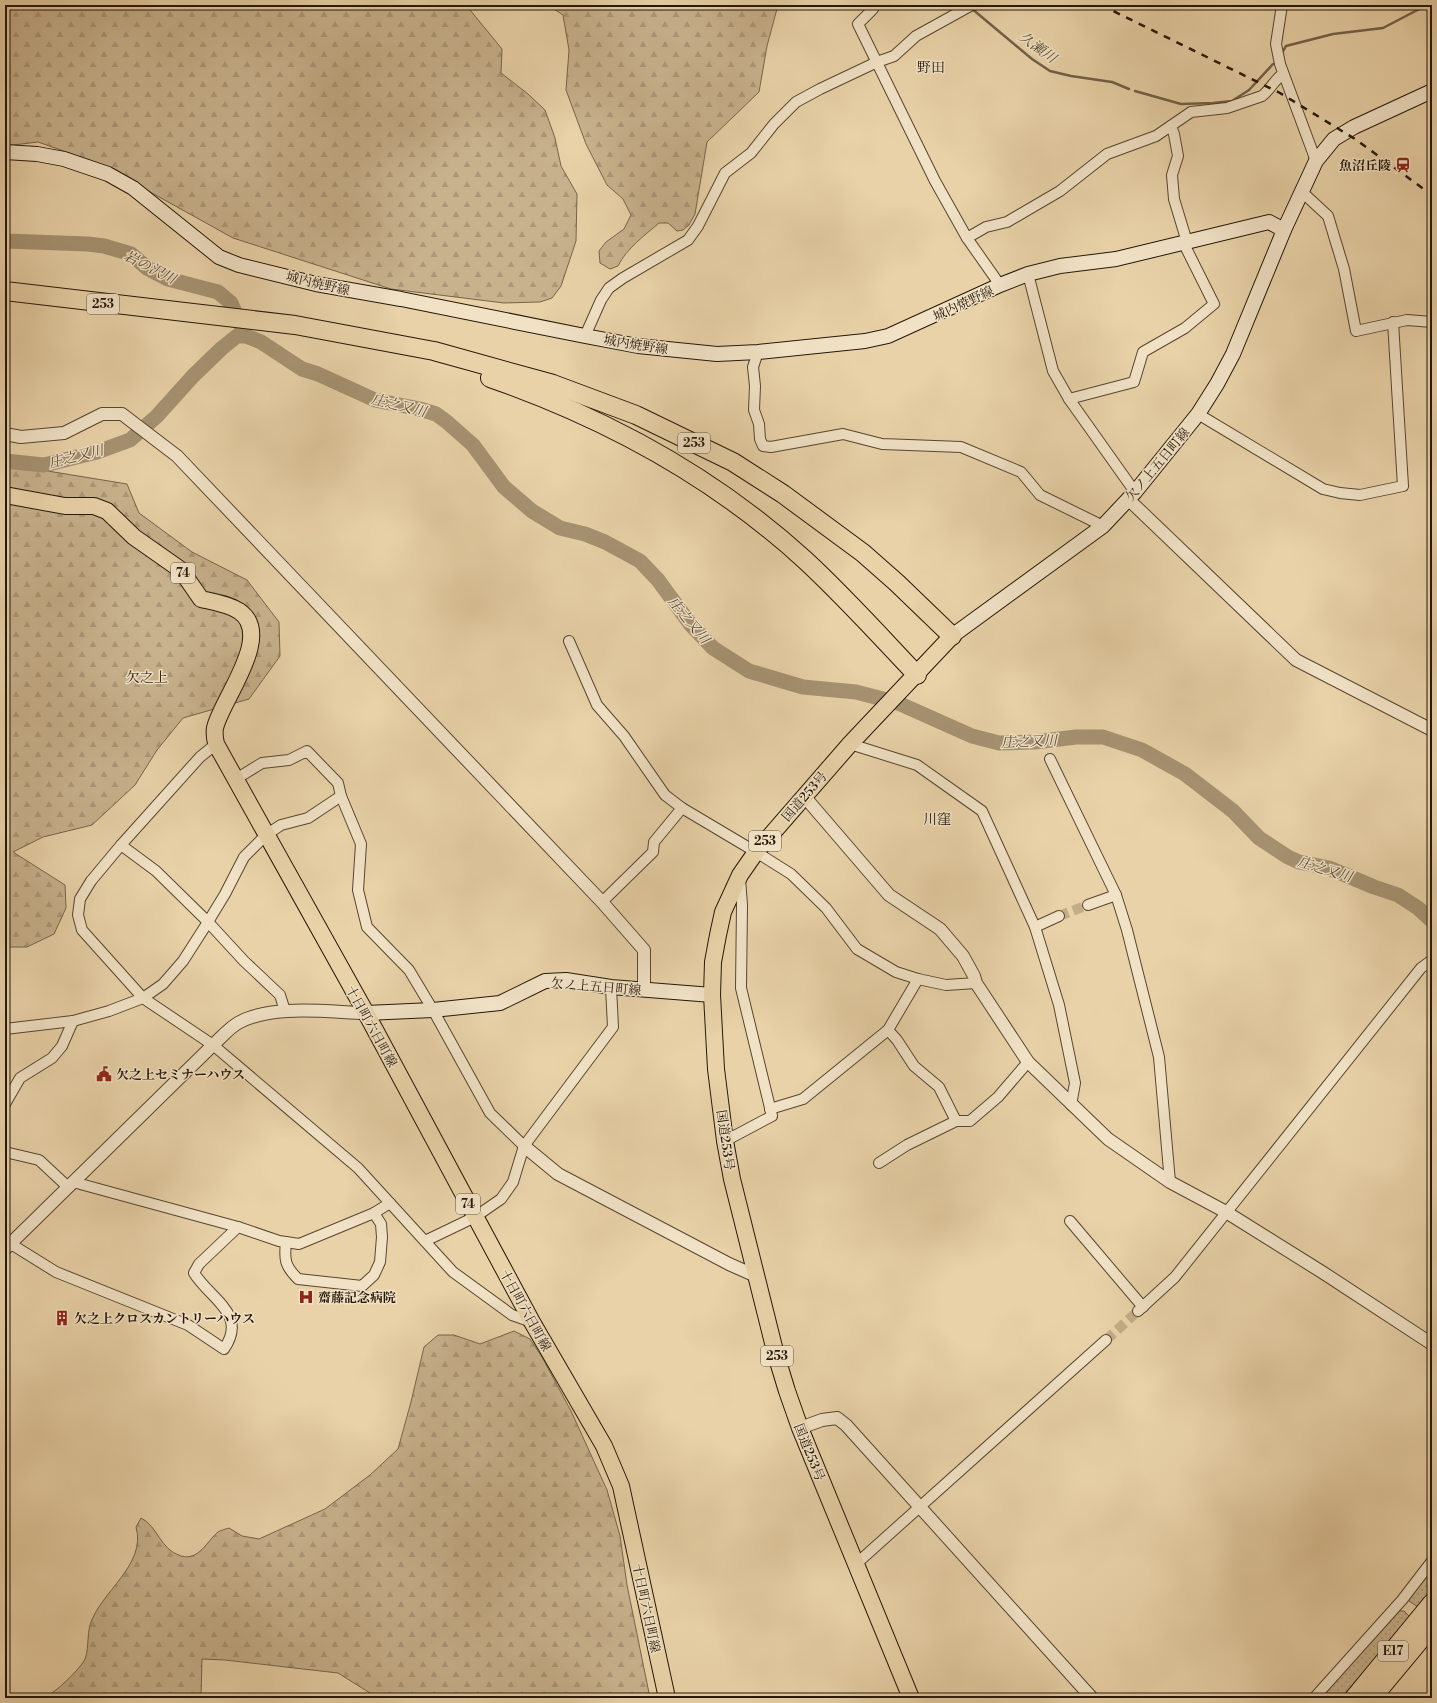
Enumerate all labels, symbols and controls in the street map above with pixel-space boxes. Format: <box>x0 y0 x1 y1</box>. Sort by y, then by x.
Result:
water label: 久瀬川 <box>1015 28 1061 69</box>
district label: 野田 <box>917 59 945 77</box>
station icon: 魚沼丘陵 <box>1394 156 1412 174</box>
place label: 魚沼丘陵 <box>1339 158 1391 174</box>
water label: 岩の沢川 <box>121 247 180 290</box>
street label: 城内焼野線 <box>284 269 351 299</box>
street label: 城内焼野線 <box>931 283 996 325</box>
road number: 253 <box>87 294 119 314</box>
street label: 城内焼野線 <box>602 332 669 358</box>
water label: 庄之又川 <box>369 390 430 422</box>
street label: 欠ノ上五日町線 <box>1122 425 1193 505</box>
road number: 253 <box>678 433 710 453</box>
water label: 庄之又川 <box>47 441 108 472</box>
road number: 74 <box>171 563 195 583</box>
water label: 庄之又川 <box>663 593 714 649</box>
district label: 欠之上 <box>126 669 168 687</box>
water label: 庄之又川 <box>1001 732 1059 752</box>
street label: 国道253号 <box>779 768 831 825</box>
district label: 川窪 <box>923 811 951 829</box>
road number: 253 <box>749 831 781 851</box>
water label: 庄之又川 <box>1295 853 1356 887</box>
street label: 欠ノ上五日町線 <box>550 975 642 999</box>
street label: 十日町六日町線 <box>342 983 400 1070</box>
public building icon: 欠之上セミナーハウス <box>95 1065 113 1083</box>
place label: 欠之上セミナーハウス <box>116 1067 245 1083</box>
street label: 国道253号 <box>713 1109 737 1171</box>
road number: 74 <box>456 1194 480 1214</box>
street label: 十日町六日町線 <box>496 1267 554 1354</box>
hospital icon: 齋藤記念病院 <box>297 1288 315 1306</box>
place label: 齋藤記念病院 <box>318 1290 396 1306</box>
building icon: 欠之上クロスカントリーハウス <box>53 1309 71 1327</box>
place label: 欠之上クロスカントリーハウス <box>74 1311 255 1327</box>
road number: 253 <box>761 1346 793 1366</box>
street label: 国道253号 <box>790 1421 828 1484</box>
street label: 十日町六日町線 <box>629 1562 663 1654</box>
road number: E17 <box>1378 1641 1408 1661</box>

